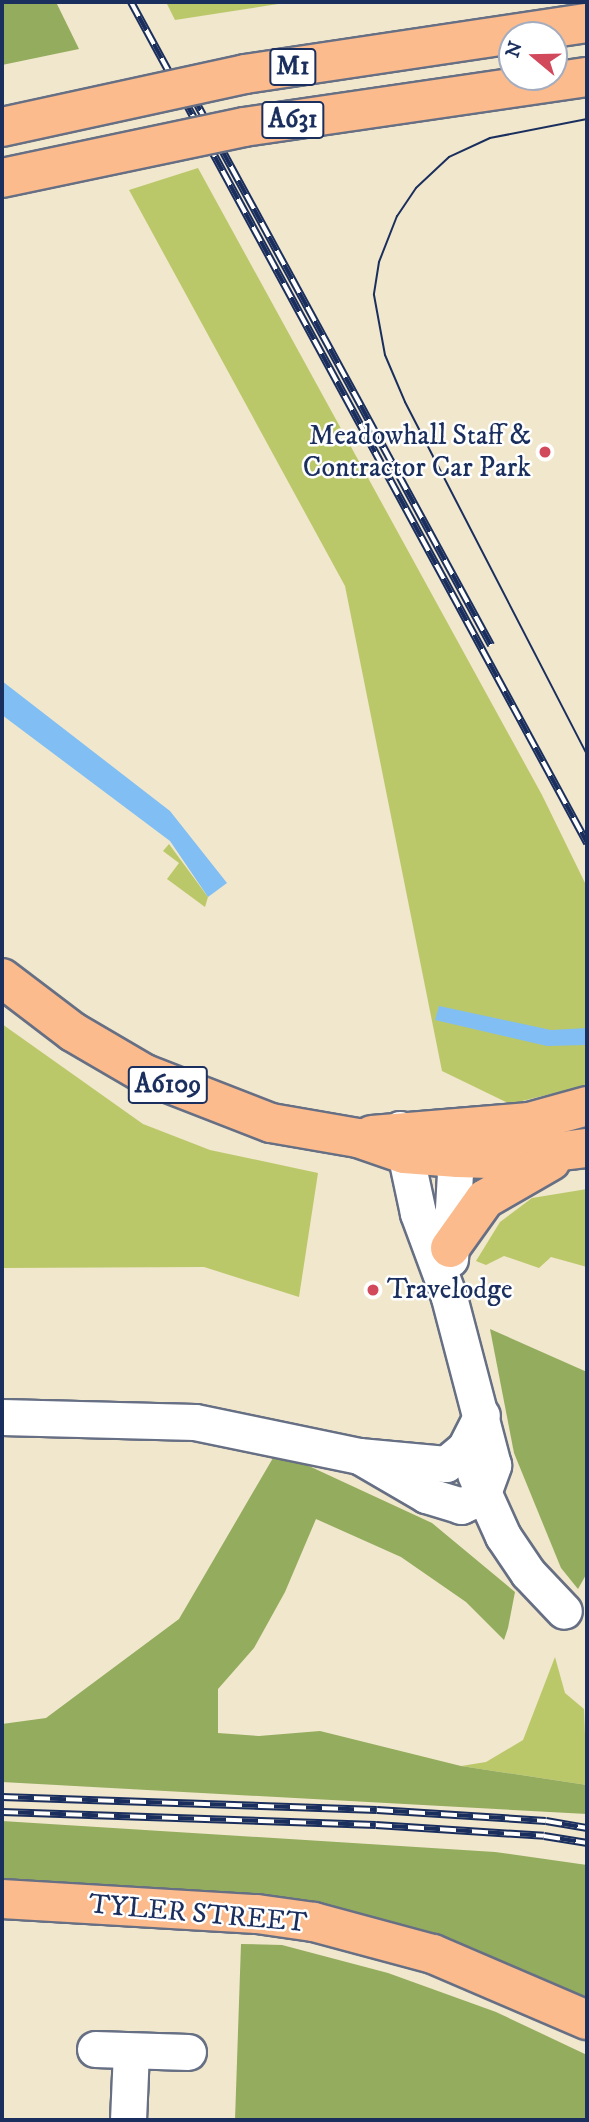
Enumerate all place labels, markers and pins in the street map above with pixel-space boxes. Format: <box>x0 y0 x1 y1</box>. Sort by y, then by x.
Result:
place label: Meadowhall Staff & Contractor Car Park <box>303 419 531 485</box>
marker: Meadowhall Staff & Contractor Car Park <box>537 444 553 460</box>
place label: Travelodge <box>387 1273 513 1307</box>
marker: Travelodge <box>365 1282 381 1298</box>

